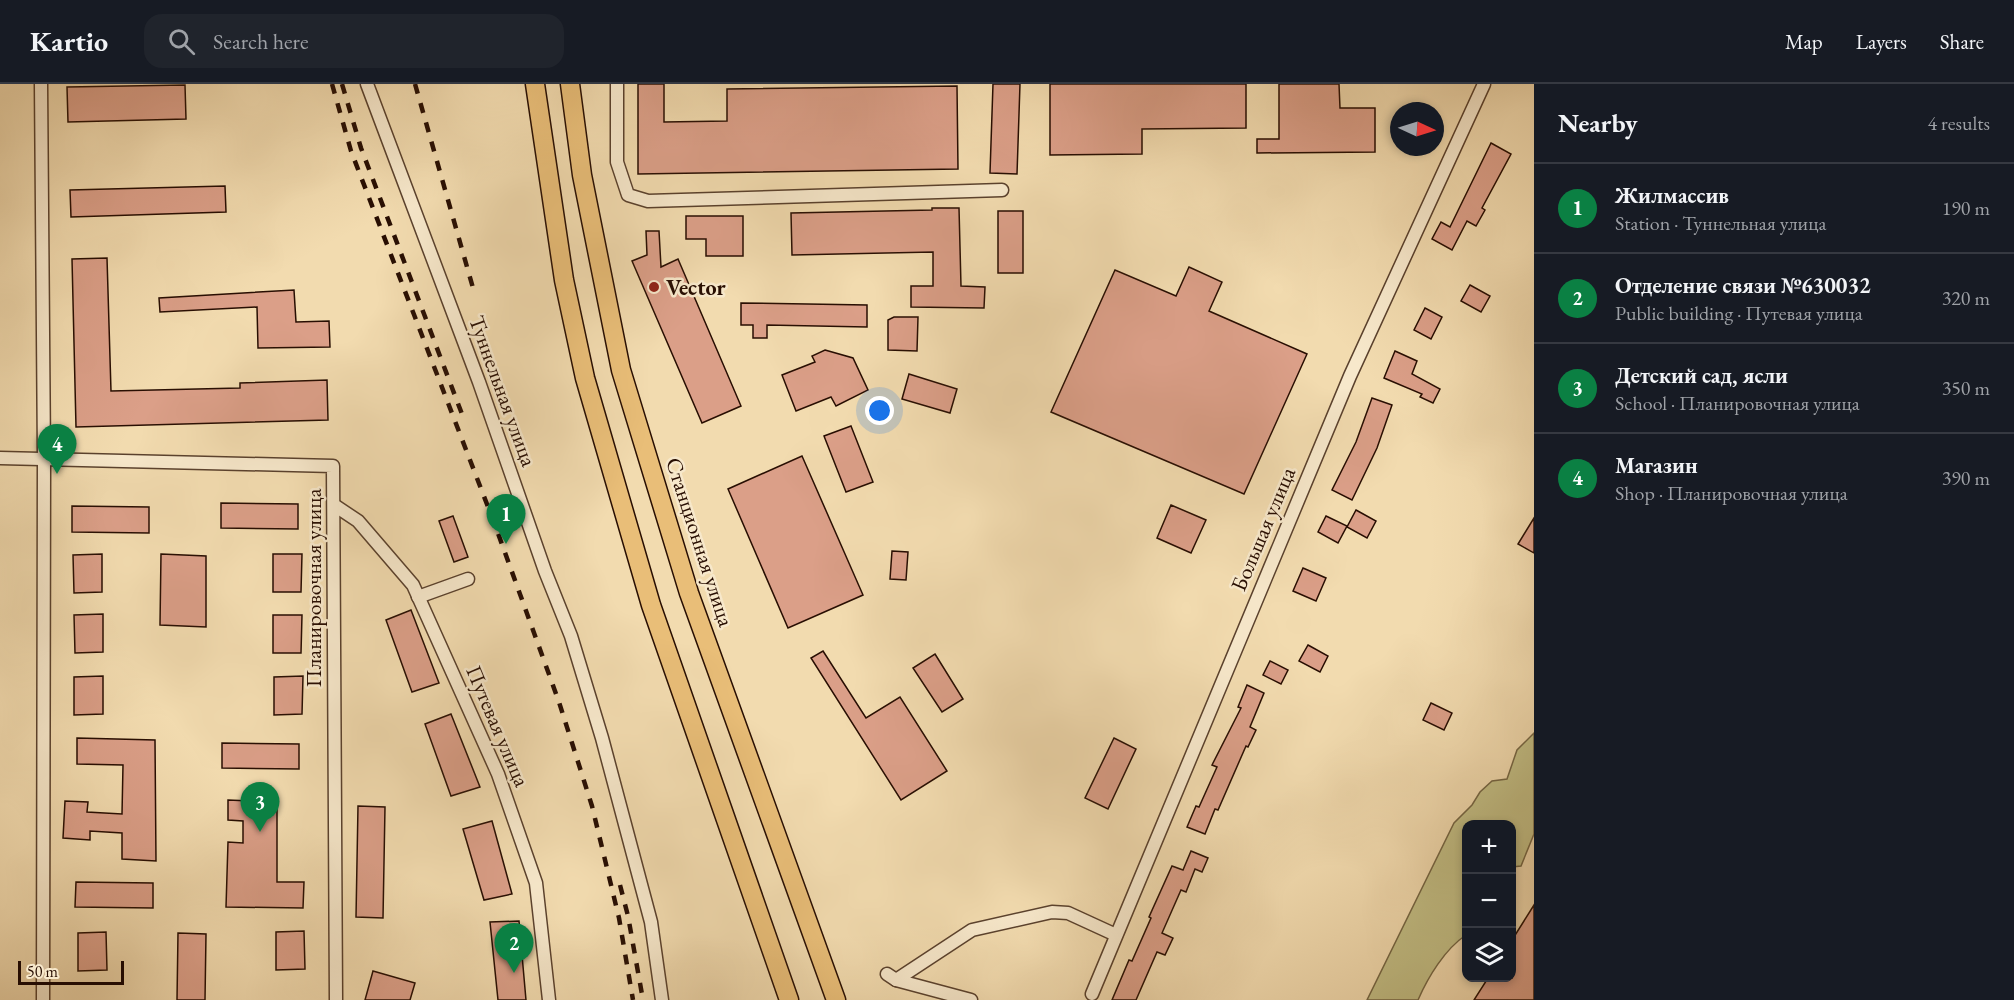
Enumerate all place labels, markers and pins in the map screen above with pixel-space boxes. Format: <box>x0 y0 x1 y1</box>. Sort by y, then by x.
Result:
place label: Vector <box>666 273 726 302</box>
marker: Vector <box>647 280 661 294</box>
pin: 4 <box>38 424 76 474</box>
pin: 1 <box>486 494 526 544</box>
pin: 3 <box>240 782 280 832</box>
pin: 2 <box>494 924 534 973</box>

